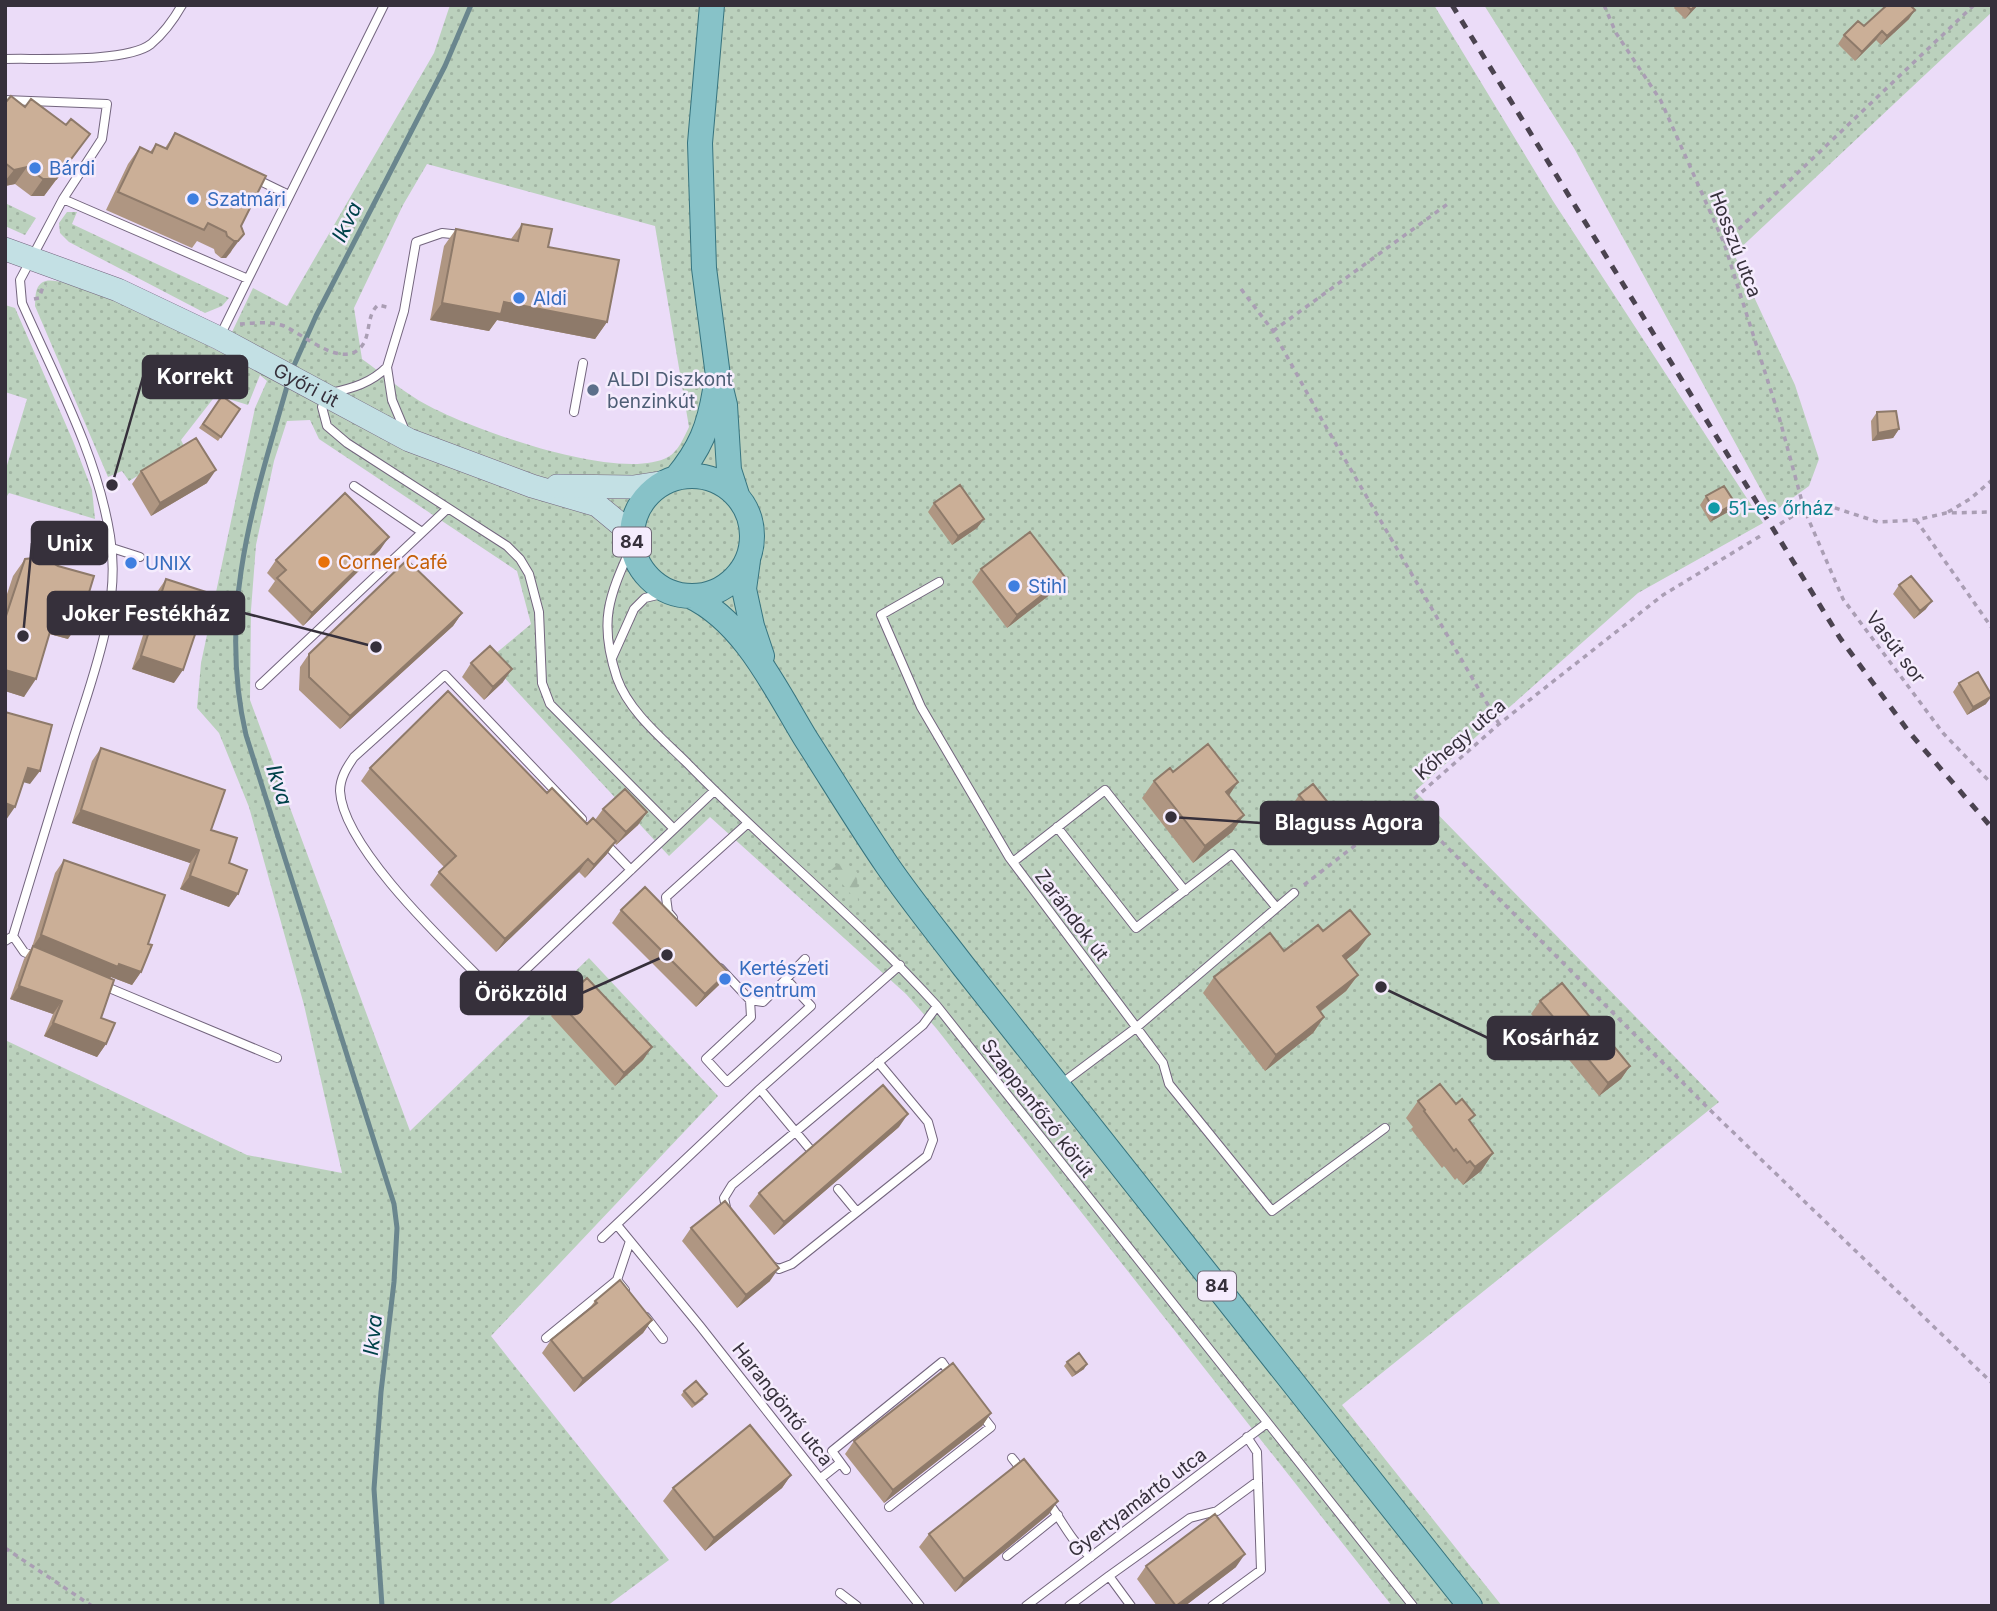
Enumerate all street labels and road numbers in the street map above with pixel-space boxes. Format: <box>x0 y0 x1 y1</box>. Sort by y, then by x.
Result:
street label: Hosszú utca <box>1705 188 1766 300</box>
street label: Győri út <box>269 358 343 412</box>
road number: 84 <box>613 528 651 556</box>
street label: Vasút sor <box>1861 607 1930 688</box>
street label: Kőhegy utca <box>1410 694 1510 785</box>
street label: Zarándok út <box>1030 865 1113 965</box>
street label: Szappanfőző körút <box>976 1035 1099 1182</box>
road number: 84 <box>1198 1272 1236 1301</box>
street label: Harangöntő utca <box>727 1338 838 1470</box>
street label: Gyertyamártó utca <box>1064 1443 1211 1562</box>

